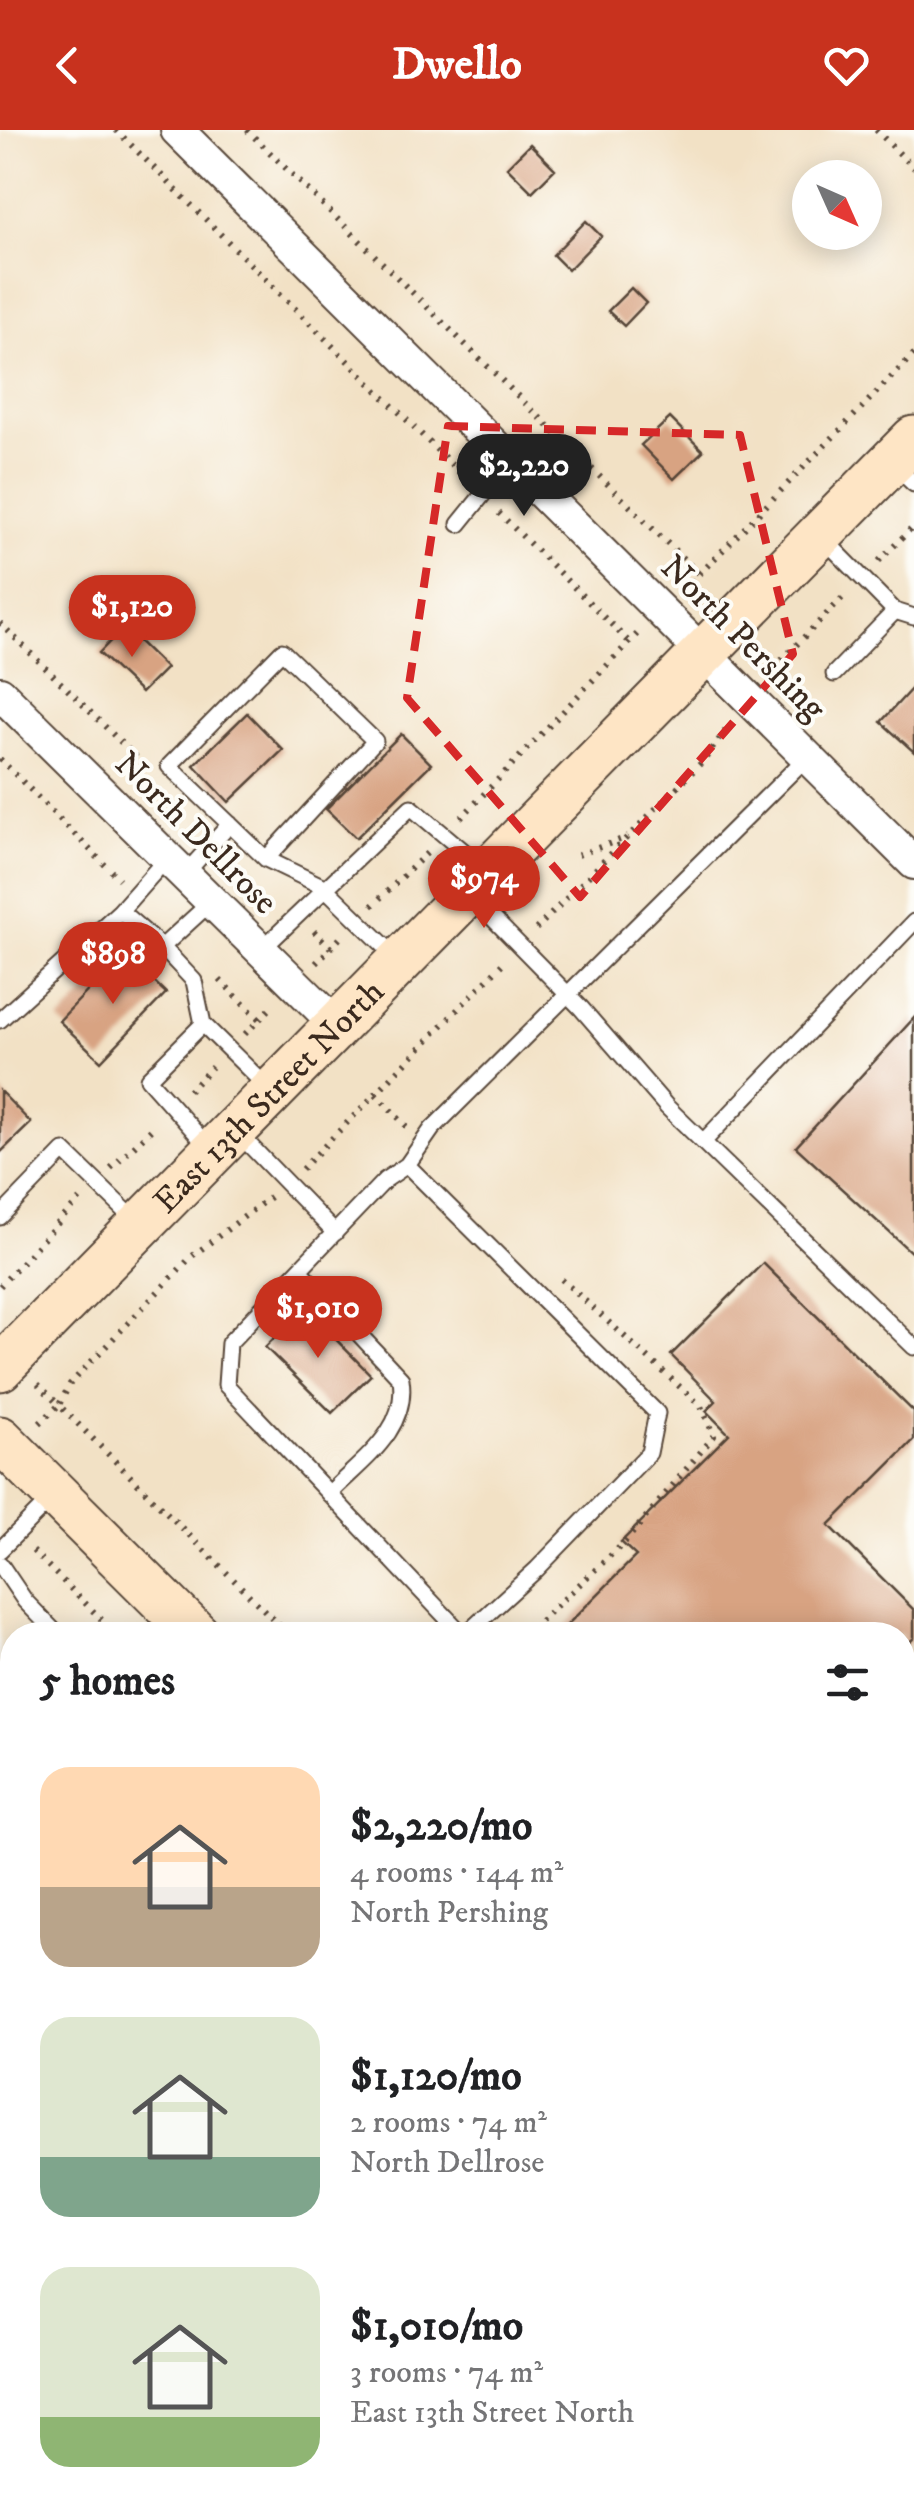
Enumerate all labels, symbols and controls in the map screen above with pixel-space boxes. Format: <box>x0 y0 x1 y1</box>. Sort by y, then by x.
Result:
text: Dwello <box>392 37 522 93</box>
icon: back <box>40 38 95 93</box>
icon: heart <box>819 38 874 93</box>
north arrow <box>792 160 882 250</box>
map controls <box>792 160 882 250</box>
pin: $2,220 <box>443 434 605 519</box>
text: $2,220 <box>479 446 569 486</box>
street label: North Pershing <box>650 546 835 731</box>
pin: $1,120 <box>51 575 213 660</box>
text: $1,120 <box>91 587 173 627</box>
street label: North Dellrose <box>105 743 286 924</box>
pin: $974 <box>425 846 543 931</box>
text: $974 <box>450 858 518 898</box>
pin: $898 <box>54 922 172 1007</box>
text: $898 <box>80 934 146 974</box>
street label: East 13th Street North <box>145 971 394 1223</box>
pin: $1,010 <box>237 1276 399 1361</box>
text: $1,010 <box>276 1288 360 1328</box>
icon: filters <box>820 1655 875 1710</box>
text: 5 homes <box>40 1656 175 1708</box>
text: $2,220/mo <box>350 1801 532 1853</box>
icon: home <box>120 1807 240 1927</box>
text: 4 rooms · 144 m² <box>350 1853 563 1893</box>
text: North Pershing <box>350 1893 548 1933</box>
text: $1,120/mo <box>350 2051 522 2103</box>
icon: home <box>120 2057 240 2177</box>
text: 2 rooms · 74 m² <box>350 2103 547 2143</box>
text: North Dellrose <box>350 2143 545 2183</box>
text: $1,010/mo <box>350 2301 523 2353</box>
icon: home <box>120 2307 240 2427</box>
text: 3 rooms · 74 m² <box>350 2353 543 2393</box>
text: East 13th Street North <box>350 2393 634 2433</box>

